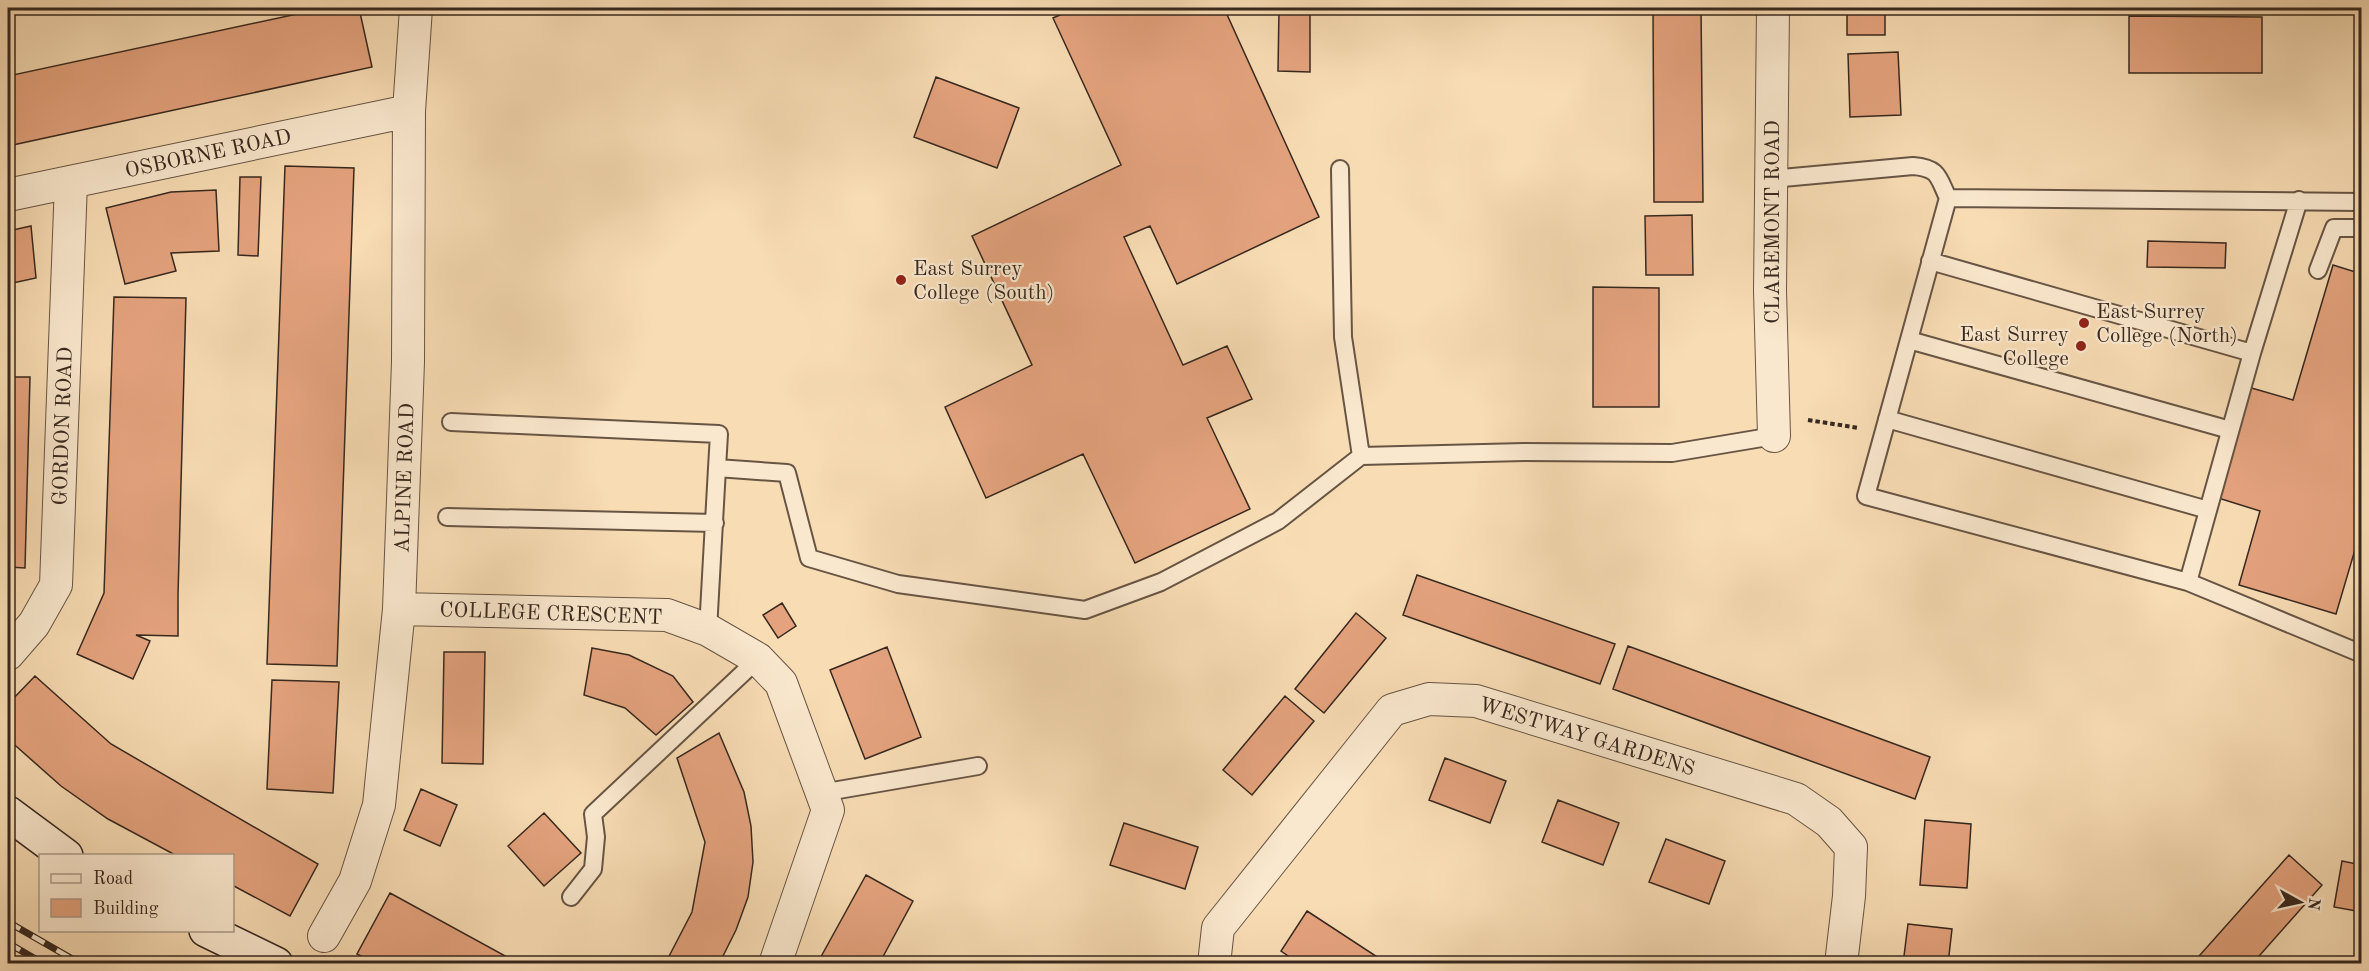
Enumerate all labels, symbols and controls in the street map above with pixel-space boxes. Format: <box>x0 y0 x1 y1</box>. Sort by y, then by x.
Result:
street label: CLAREMONT ROAD <box>1763 120 1784 324</box>
street label: OSBORNE ROAD <box>123 127 293 182</box>
place label: East Surrey College (South) <box>913 259 1054 304</box>
marker: East Surrey College (South) <box>894 273 908 287</box>
place label: East Surrey College (North) <box>2096 302 2238 347</box>
marker: East Surrey College (North) <box>2077 316 2091 330</box>
place label: East Surrey College <box>1960 325 2069 370</box>
marker: East Surrey College <box>2074 339 2088 353</box>
street label: GORDON ROAD <box>50 346 77 506</box>
street label: ALPINE ROAD <box>392 403 419 553</box>
street label: COLLEGE CRESCENT <box>439 600 663 629</box>
street label: WESTWAY GARDENS <box>1476 695 1697 780</box>
legend <box>39 854 234 932</box>
text: Road <box>93 870 133 888</box>
north arrow <box>2270 872 2330 932</box>
text: N <box>2304 897 2322 912</box>
text: Building <box>93 900 159 918</box>

